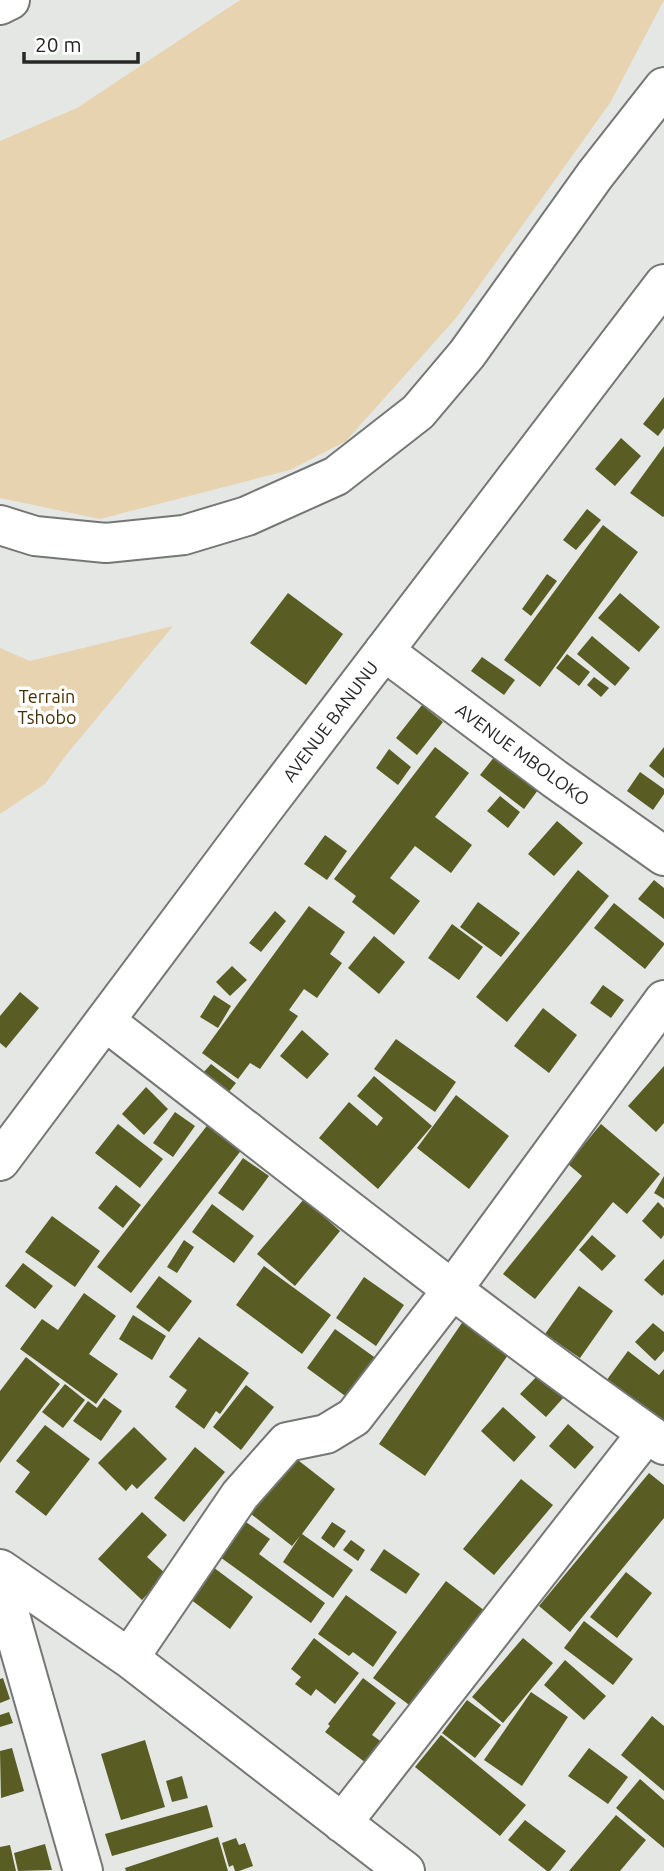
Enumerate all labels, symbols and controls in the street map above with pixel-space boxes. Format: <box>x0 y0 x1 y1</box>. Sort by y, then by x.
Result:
scale bar <box>24 21 138 65</box>
text: 20 m <box>35 32 82 56</box>
street label: AVENUE BANUNU <box>278 657 382 785</box>
park label: Terrain Tshobo <box>17 686 77 727</box>
street label: AVENUE MBOLOKO <box>453 699 593 809</box>

